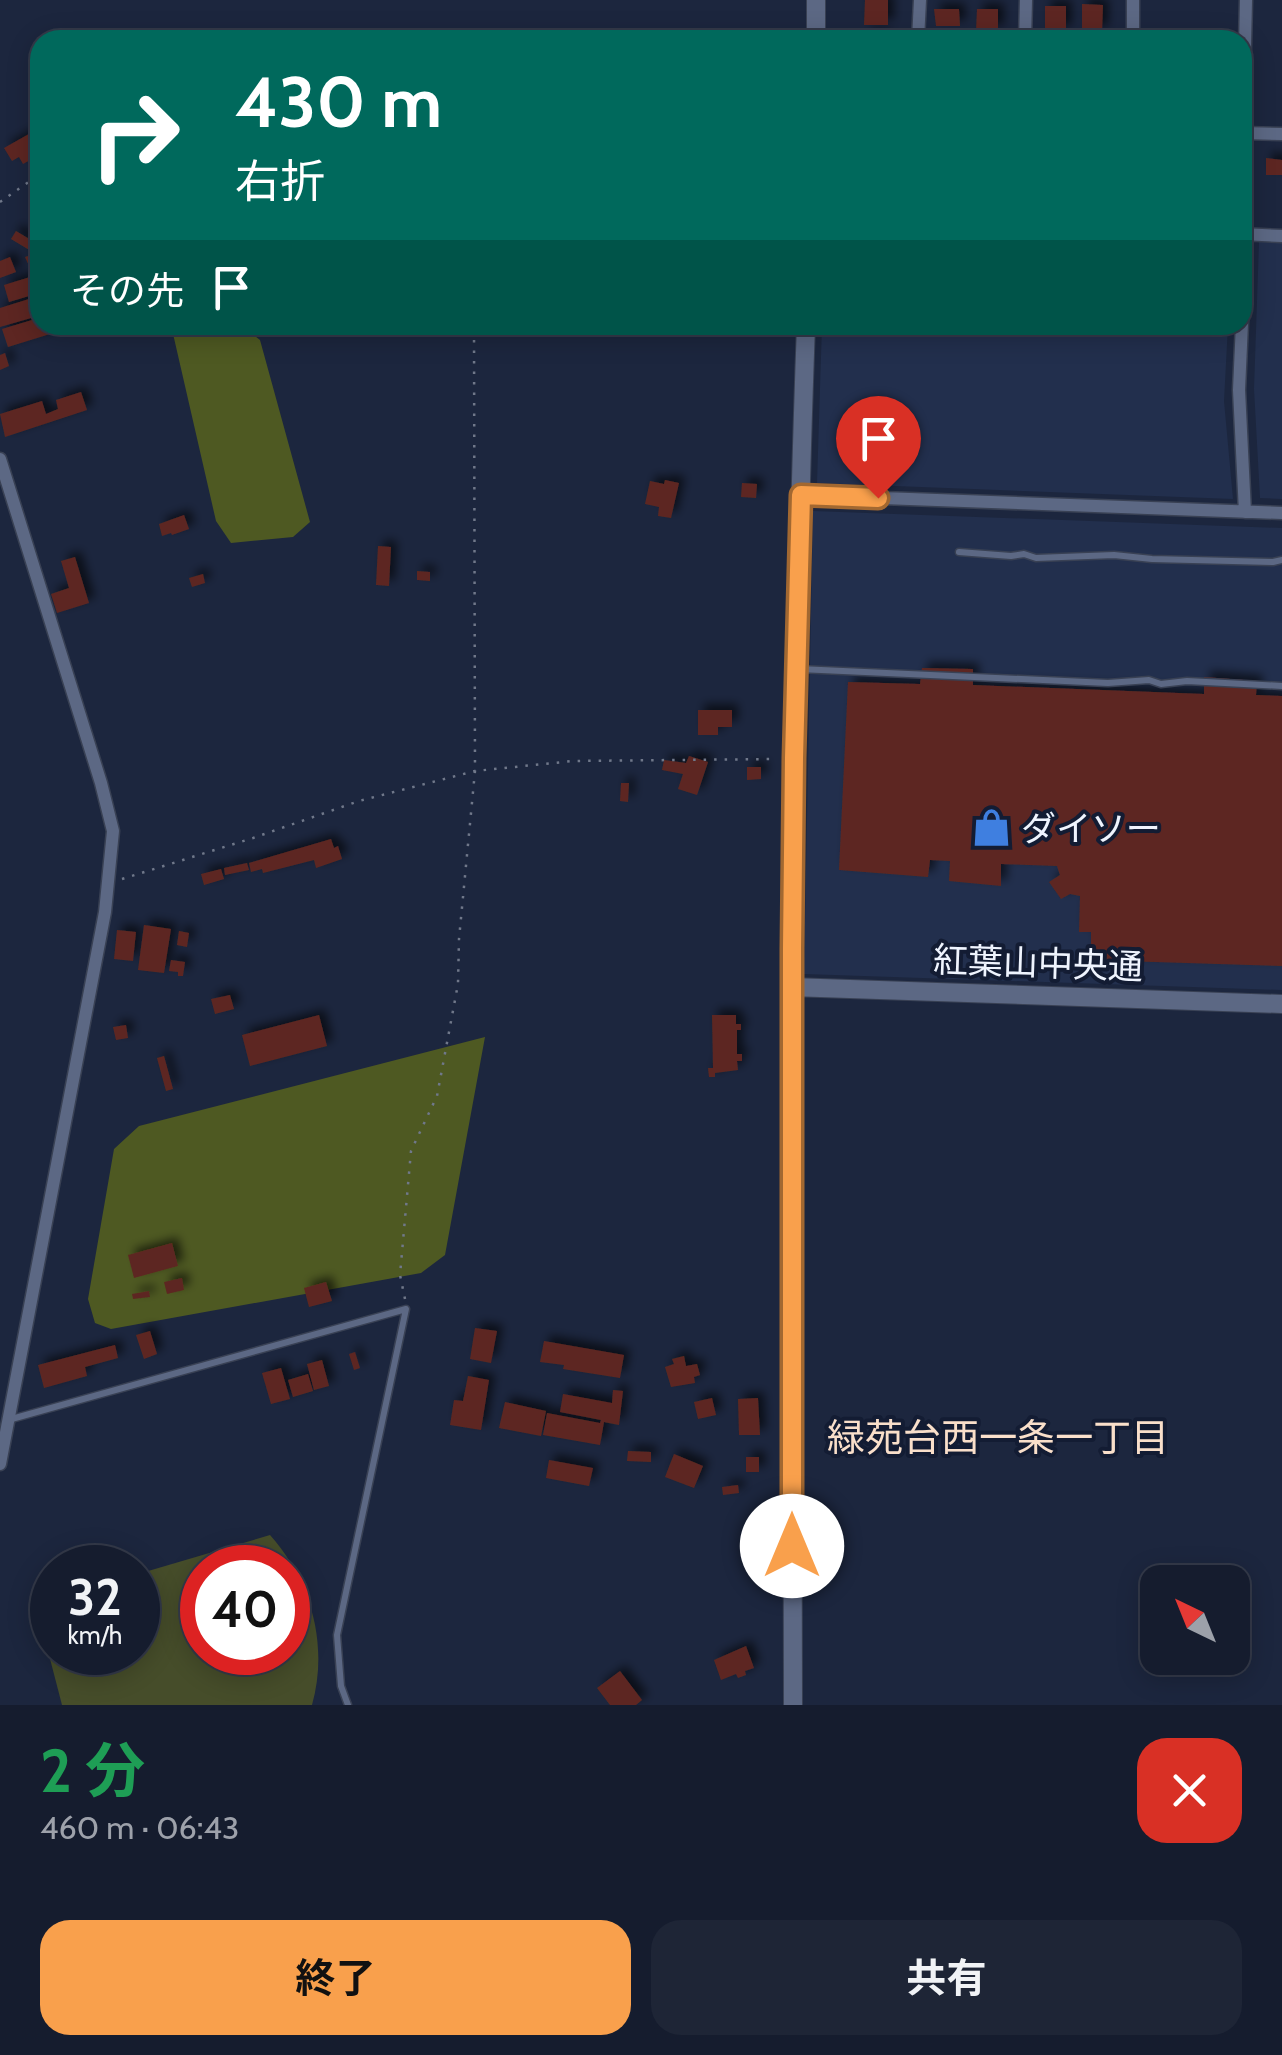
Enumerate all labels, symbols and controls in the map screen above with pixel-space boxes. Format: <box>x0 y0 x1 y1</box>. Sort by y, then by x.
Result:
text: 430 m <box>235 59 442 145</box>
icon: right <box>70 70 200 200</box>
text: 右折 <box>235 154 325 208</box>
icon: arrive <box>204 260 259 315</box>
text: その先 <box>70 267 184 314</box>
pin <box>836 396 921 499</box>
icon: arrive <box>851 411 906 466</box>
shop icon: ダイソー <box>970 807 1012 849</box>
place label: ダイソー <box>1021 807 1161 850</box>
street label: 紅葉山中央通 <box>932 938 1144 988</box>
district label: 緑苑台西一条一丁目 <box>827 1414 1169 1461</box>
position arrow <box>740 1494 844 1598</box>
speed limit sign: 40 <box>180 1545 310 1675</box>
north arrow <box>1140 1565 1250 1675</box>
map controls <box>1140 1565 1250 1675</box>
text: 32 <box>68 1567 122 1628</box>
text: km/h <box>68 1620 122 1650</box>
text: 2 分 <box>40 1734 145 1807</box>
button: close <box>1137 1738 1242 1843</box>
text: 460 m · 06:43 <box>40 1808 239 1847</box>
button: 終了 <box>40 1920 631 2035</box>
button: 共有 <box>651 1920 1242 2035</box>

